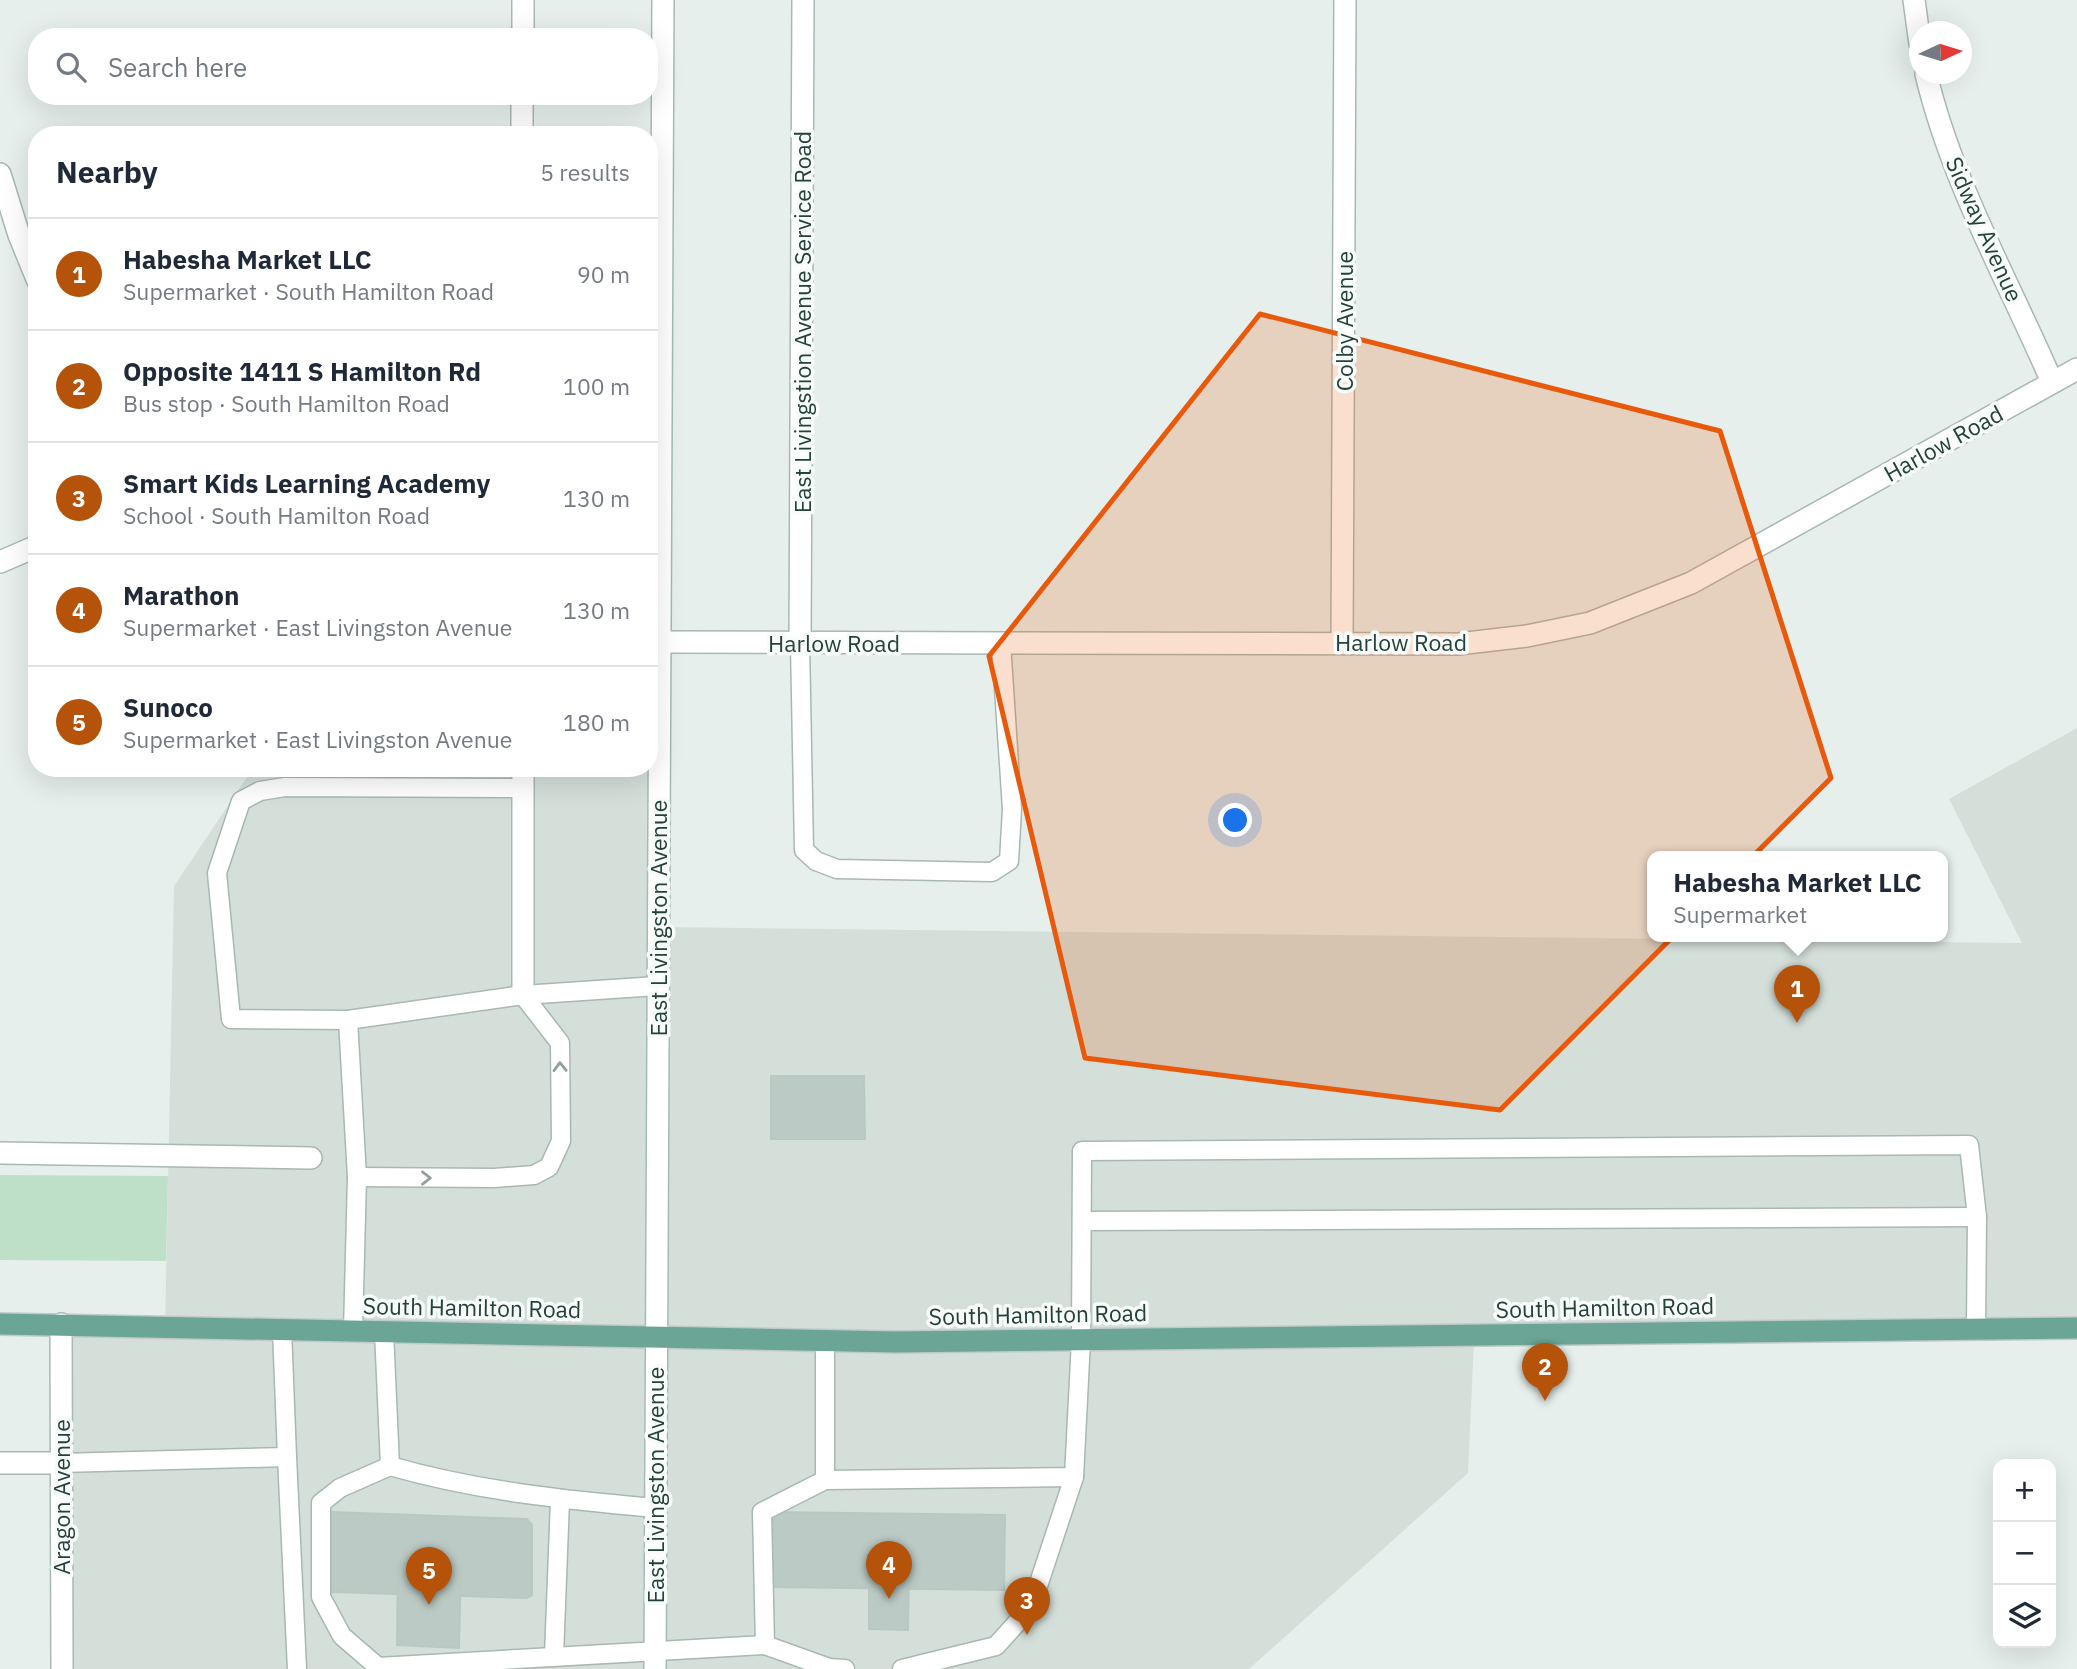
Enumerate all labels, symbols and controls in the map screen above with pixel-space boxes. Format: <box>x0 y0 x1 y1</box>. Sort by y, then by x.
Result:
north arrow <box>1909 21 1972 84</box>
search box <box>28 28 658 105</box>
icon: search <box>52 48 90 86</box>
text: Search here <box>108 50 247 84</box>
street label: East Livingstion Avenue Service Road <box>787 131 817 513</box>
text: Nearby <box>56 152 158 191</box>
street label: Sidway Avenue <box>1940 152 2030 306</box>
text: 5 results <box>540 157 630 187</box>
text: Habesha Market LLC <box>123 242 372 276</box>
street label: Colby Avenue <box>1329 251 1359 391</box>
text: 1 <box>72 259 86 289</box>
text: 90 m <box>577 259 630 289</box>
text: Supermarket · South Hamilton Road <box>123 276 494 306</box>
text: Opposite 1411 S Hamilton Rd <box>123 354 481 388</box>
text: 2 <box>72 371 86 401</box>
text: 100 m <box>563 371 630 401</box>
text: Bus stop · South Hamilton Road <box>123 388 450 418</box>
street label: Harlow Road <box>1878 398 2008 488</box>
text: Smart Kids Learning Academy <box>123 466 490 500</box>
text: 3 <box>72 483 86 513</box>
text: 130 m <box>563 483 630 513</box>
text: School · South Hamilton Road <box>123 500 430 530</box>
text: Marathon <box>123 578 239 612</box>
text: 4 <box>72 595 86 625</box>
text: 130 m <box>563 595 630 625</box>
text: Supermarket · East Livingston Avenue <box>123 612 512 642</box>
street label: Harlow Road <box>1335 627 1467 657</box>
street label: Harlow Road <box>768 628 900 658</box>
text: Sunoco <box>123 690 213 724</box>
text: 5 <box>72 707 86 737</box>
text: 180 m <box>563 707 630 737</box>
text: Supermarket · East Livingston Avenue <box>123 724 512 754</box>
street label: East Livingston Avenue <box>643 800 673 1036</box>
your location <box>1218 803 1252 837</box>
popup <box>1647 851 1948 942</box>
text: Habesha Market LLC <box>1673 865 1922 899</box>
text: Supermarket <box>1673 899 1807 929</box>
pin: 1 <box>1774 965 1820 1023</box>
one-way arrow <box>552 1062 568 1072</box>
one-way arrow <box>421 1170 431 1186</box>
street label: South Hamilton Road <box>362 1290 582 1324</box>
street label: South Hamilton Road <box>1495 1290 1715 1324</box>
street label: South Hamilton Road <box>928 1297 1148 1331</box>
pin: 2 <box>1522 1343 1568 1401</box>
street label: East Livingston Avenue <box>640 1367 670 1603</box>
street label: Aragon Avenue <box>46 1419 76 1575</box>
map controls <box>1993 1459 2056 1648</box>
button: + <box>1993 1459 2056 1522</box>
button: − <box>1993 1522 2056 1585</box>
pin: 4 <box>866 1541 912 1599</box>
pin: 5 <box>406 1547 452 1605</box>
pin: 3 <box>1004 1577 1050 1635</box>
button: layers <box>1993 1585 2056 1648</box>

